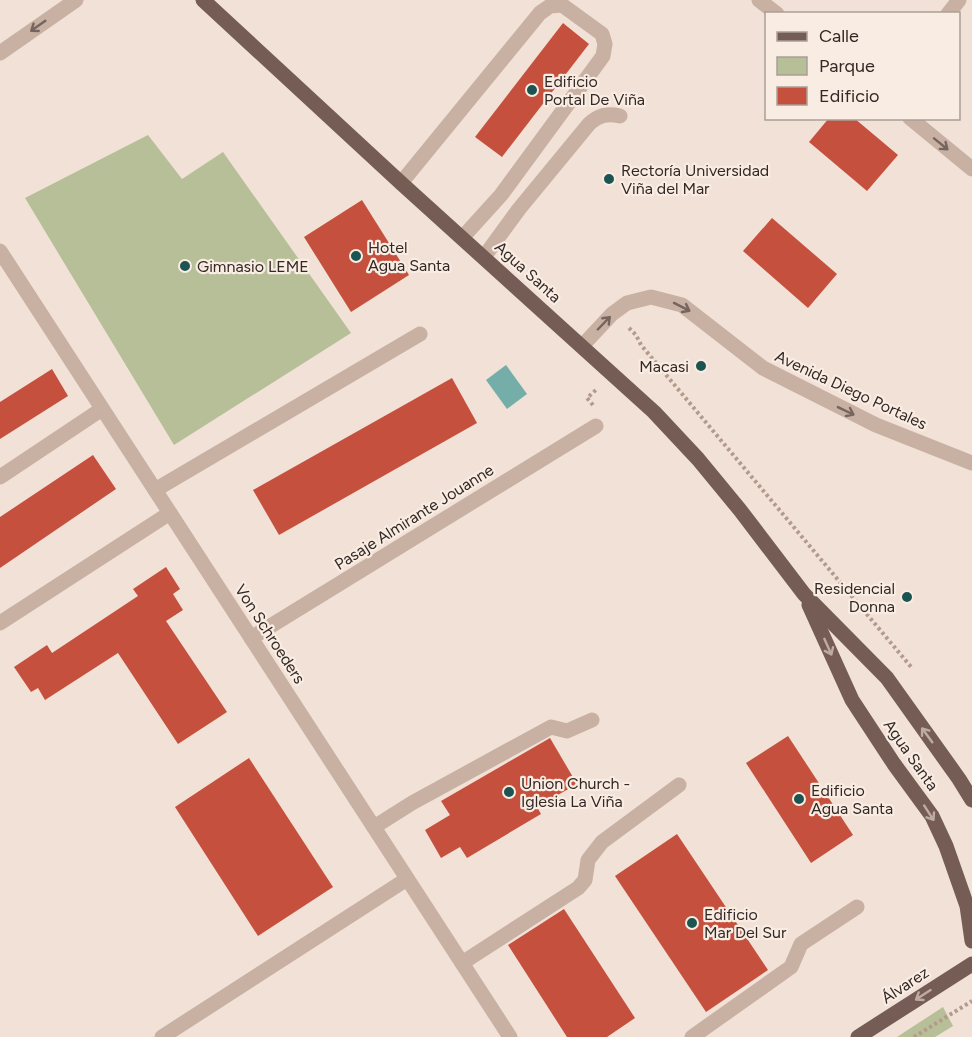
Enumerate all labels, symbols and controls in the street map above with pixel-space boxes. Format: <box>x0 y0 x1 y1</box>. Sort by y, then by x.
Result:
legend <box>765 12 960 120</box>
one-way arrow <box>31 20 47 32</box>
text: Calle <box>819 25 859 47</box>
text: Parque <box>819 55 875 77</box>
place label: Edificio Portal De Viña <box>544 72 645 109</box>
marker: Edificio Portal De Viña <box>525 83 539 97</box>
text: Edificio <box>819 85 880 107</box>
one-way arrow <box>933 137 949 150</box>
place label: Rectoría Universidad Viña del Mar <box>621 161 769 198</box>
marker: Rectoría Universidad Viña del Mar <box>602 172 616 186</box>
street label: Agua Santa <box>491 237 565 307</box>
place label: Hotel Agua Santa <box>368 238 450 275</box>
marker: Hotel Agua Santa <box>349 249 363 263</box>
place label: Gimnasio LEME <box>197 257 309 276</box>
marker: Gimnasio LEME <box>178 259 192 273</box>
one-way arrow <box>673 302 691 313</box>
one-way arrow <box>597 316 611 331</box>
street label: Avenida Diego Portales <box>772 346 930 434</box>
place label: Macasi <box>639 357 689 376</box>
marker: Macasi <box>694 359 708 373</box>
one-way arrow <box>837 405 855 417</box>
street label: Pasaje Almirante Jouanne <box>331 460 497 574</box>
place label: Residencial Donna <box>814 579 895 616</box>
street label: Von Schroeders <box>231 581 309 687</box>
marker: Residencial Donna <box>900 590 914 604</box>
one-way arrow <box>823 638 835 656</box>
street label: Agua Santa <box>880 716 942 794</box>
one-way arrow <box>921 727 933 743</box>
place label: Union Church - Iglesia La Viña <box>521 774 630 811</box>
place label: Edificio Agua Santa <box>811 781 893 818</box>
marker: Union Church - Iglesia La Viña <box>502 785 516 799</box>
marker: Edificio Agua Santa <box>792 792 806 806</box>
one-way arrow <box>923 805 935 821</box>
place label: Edificio Mar Del Sur <box>704 905 787 942</box>
marker: Edificio Mar Del Sur <box>685 916 699 930</box>
street label: Álvarez <box>878 963 932 1007</box>
one-way arrow <box>915 990 932 1002</box>

